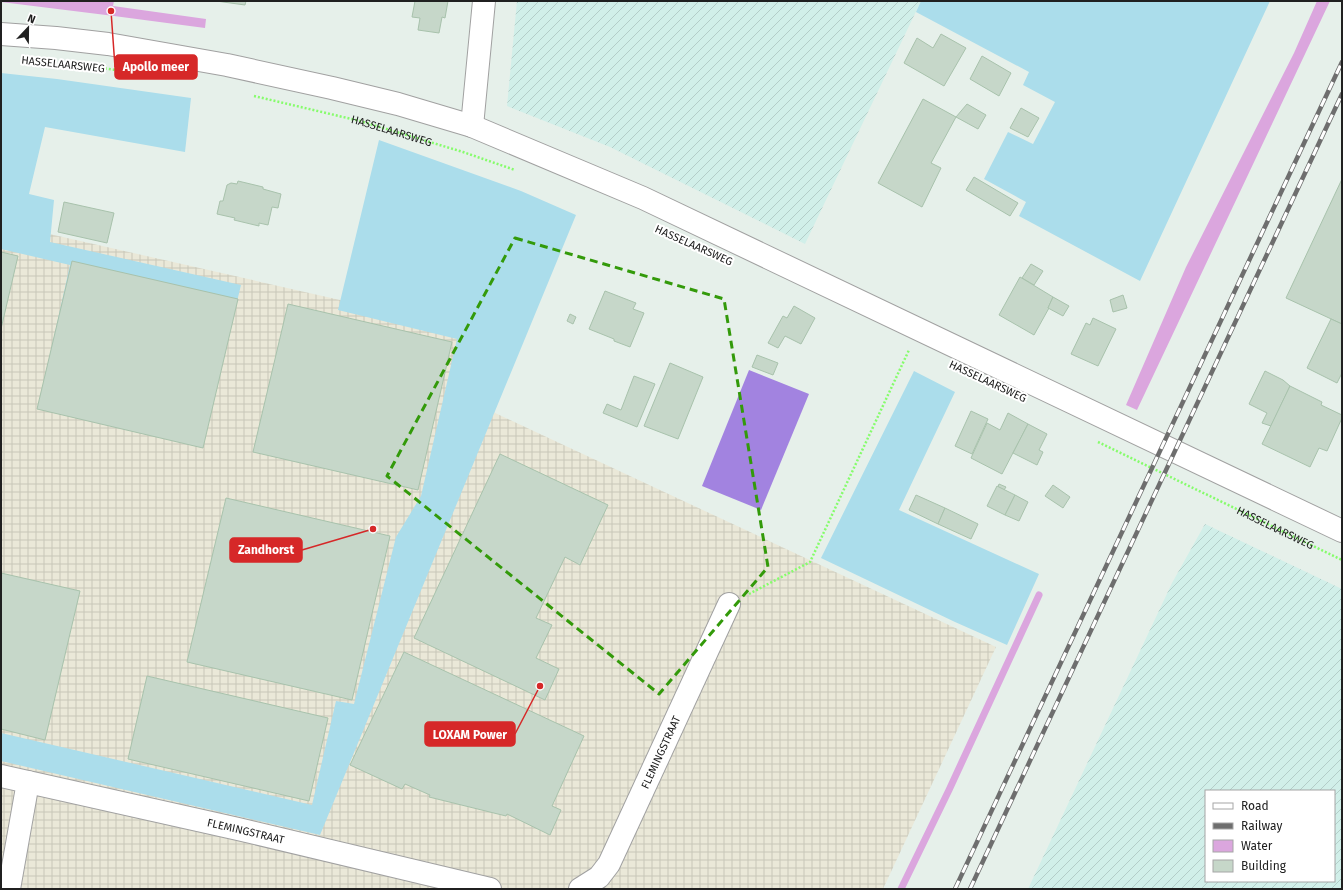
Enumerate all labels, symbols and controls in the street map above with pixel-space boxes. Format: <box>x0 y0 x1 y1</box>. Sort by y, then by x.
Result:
north arrow <box>8 8 48 48</box>
text: N <box>26 12 37 27</box>
street label: HASSELAARSWEG <box>21 54 105 75</box>
callout: Apollo meer <box>115 55 197 79</box>
text: Apollo meer <box>122 60 189 74</box>
street label: HASSELAARSWEG <box>350 113 434 149</box>
street label: HASSELAARSWEG <box>653 222 735 268</box>
street label: HASSELAARSWEG <box>947 358 1029 405</box>
street label: HASSELAARSWEG <box>1235 504 1316 552</box>
callout: Zandhorst <box>230 538 302 562</box>
text: Zandhorst <box>238 543 294 557</box>
street label: FLEMINGSTRAAT <box>639 714 684 791</box>
callout: LOXAM Power <box>425 722 515 746</box>
text: LOXAM Power <box>433 728 507 742</box>
legend <box>1205 790 1335 882</box>
text: Road <box>1241 799 1269 813</box>
street label: FLEMINGSTRAAT <box>206 816 286 847</box>
text: Railway <box>1241 819 1282 833</box>
text: Water <box>1241 839 1273 853</box>
text: Building <box>1241 859 1287 873</box>

